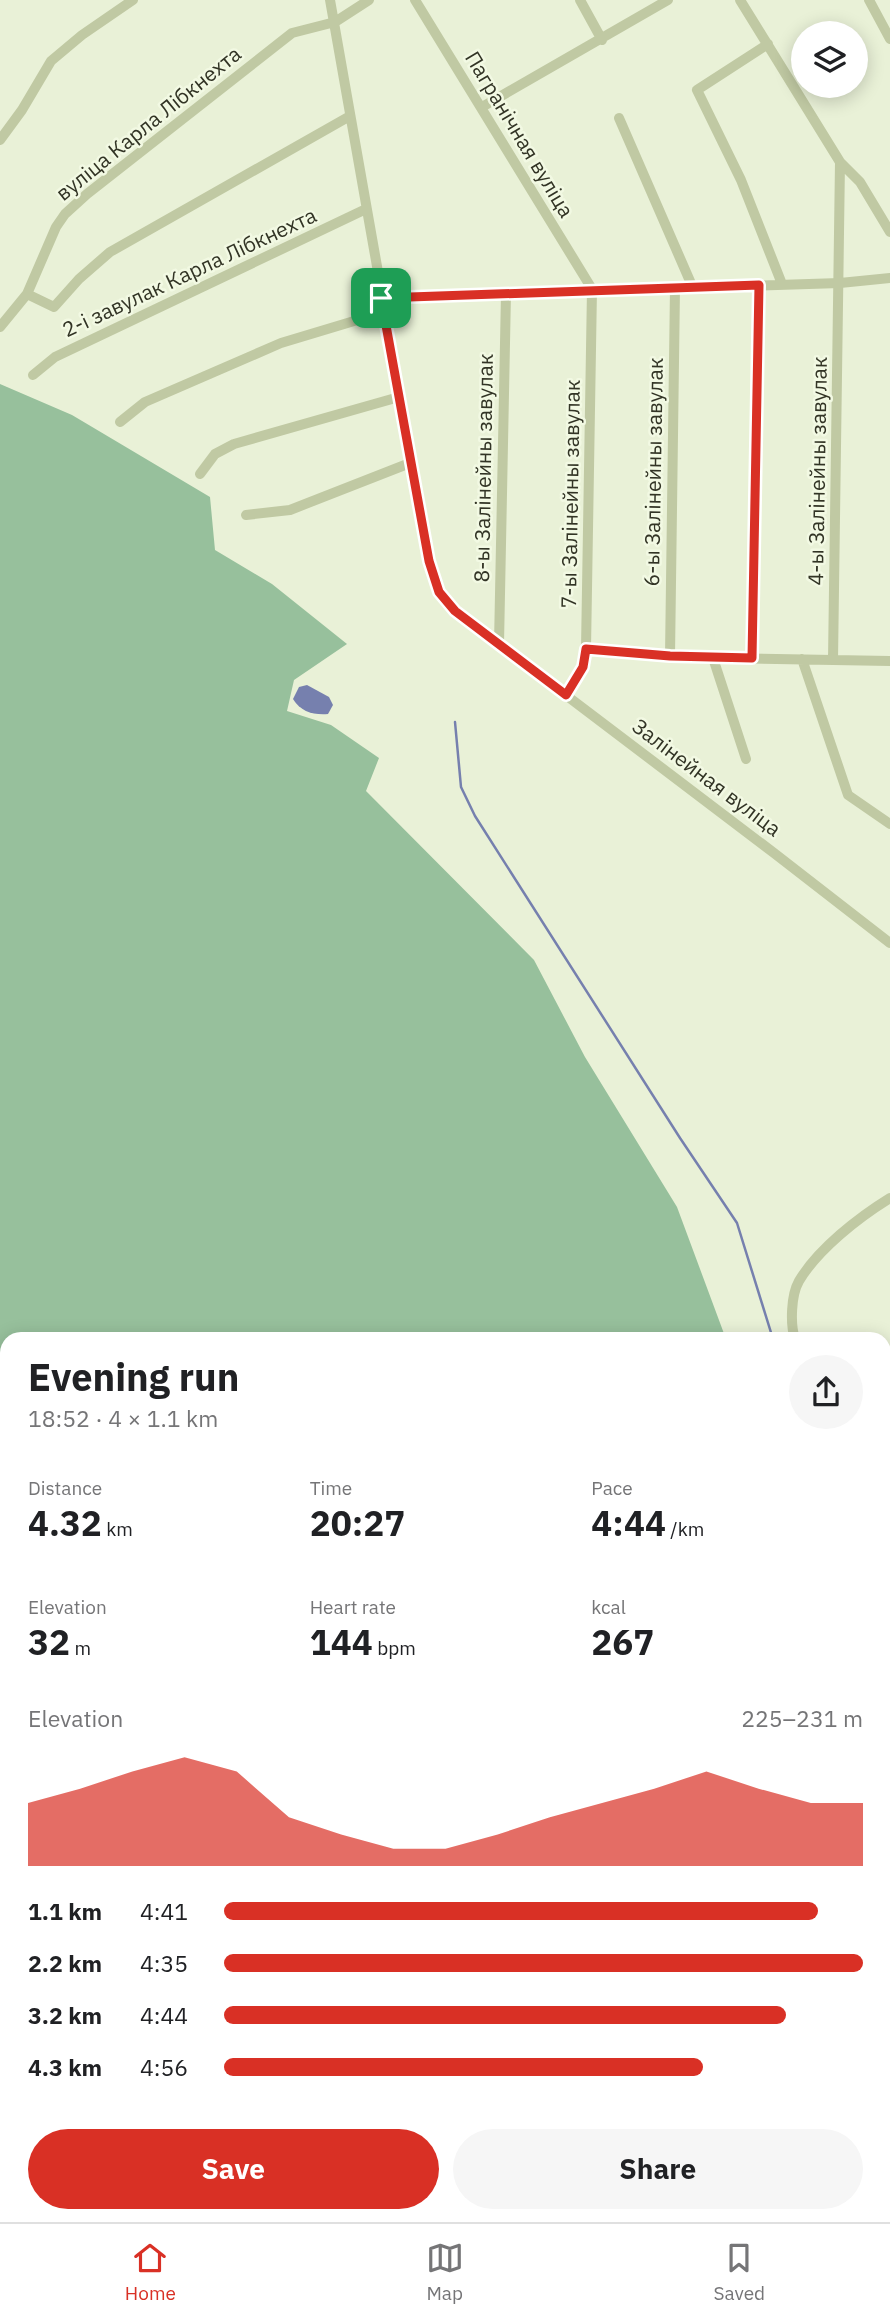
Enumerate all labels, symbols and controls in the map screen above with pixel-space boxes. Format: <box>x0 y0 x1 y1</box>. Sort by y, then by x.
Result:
map controls <box>791 21 868 98</box>
button: layers <box>791 21 868 98</box>
street label: вуліца Карла Лібкнехта <box>49 39 247 207</box>
street label: Пагранічная вуліца <box>459 46 581 222</box>
street label: 2-і завулак Карла Лібкнехта <box>57 201 321 343</box>
pin <box>351 268 411 328</box>
icon: arrive <box>362 279 400 317</box>
street label: 8-ы Залінейны завулак <box>467 353 499 583</box>
street label: 4-ы Залінейны завулак <box>801 356 833 586</box>
street label: 6-ы Залінейны завулак <box>637 357 669 587</box>
street label: 7-ы Залінейны завулак <box>554 379 586 609</box>
street label: Залінейная вуліца <box>627 712 787 842</box>
text: Evening run <box>28 1352 239 1401</box>
button: share <box>789 1355 863 1429</box>
text: 18:52 · 4 × 1.1 km <box>28 1403 218 1433</box>
text: Distance <box>28 1476 102 1500</box>
text: Time <box>310 1476 352 1500</box>
text: Pace <box>591 1476 633 1500</box>
text: 4.32 <box>28 1500 102 1546</box>
text: 20:27 <box>310 1500 405 1546</box>
text: 4:44 <box>591 1500 666 1546</box>
text: km <box>102 1517 133 1541</box>
text: /km <box>666 1517 704 1541</box>
text: Elevation <box>28 1595 107 1619</box>
text: Heart rate <box>310 1595 396 1619</box>
text: kcal <box>591 1595 626 1619</box>
text: 32 <box>28 1619 70 1665</box>
text: 144 <box>310 1619 373 1665</box>
text: 267 <box>591 1619 654 1665</box>
text: m <box>70 1636 91 1660</box>
text: bpm <box>373 1636 416 1660</box>
text: Elevation <box>28 1703 123 1733</box>
text: 225–231 m <box>741 1703 863 1733</box>
text: 1.1 km <box>28 1896 102 1926</box>
text: 4:41 <box>140 1896 188 1926</box>
text: 2.2 km <box>28 1948 102 1978</box>
text: 4:35 <box>140 1948 188 1978</box>
text: 3.2 km <box>28 2000 102 2030</box>
text: 4:44 <box>140 2000 188 2030</box>
text: 4.3 km <box>28 2052 102 2082</box>
text: 4:56 <box>140 2052 188 2082</box>
button: Save <box>28 2129 439 2209</box>
button: Share <box>453 2129 863 2209</box>
tab: Home <box>125 2239 176 2305</box>
tab: Map <box>426 2239 464 2305</box>
tab: Saved <box>713 2239 765 2305</box>

